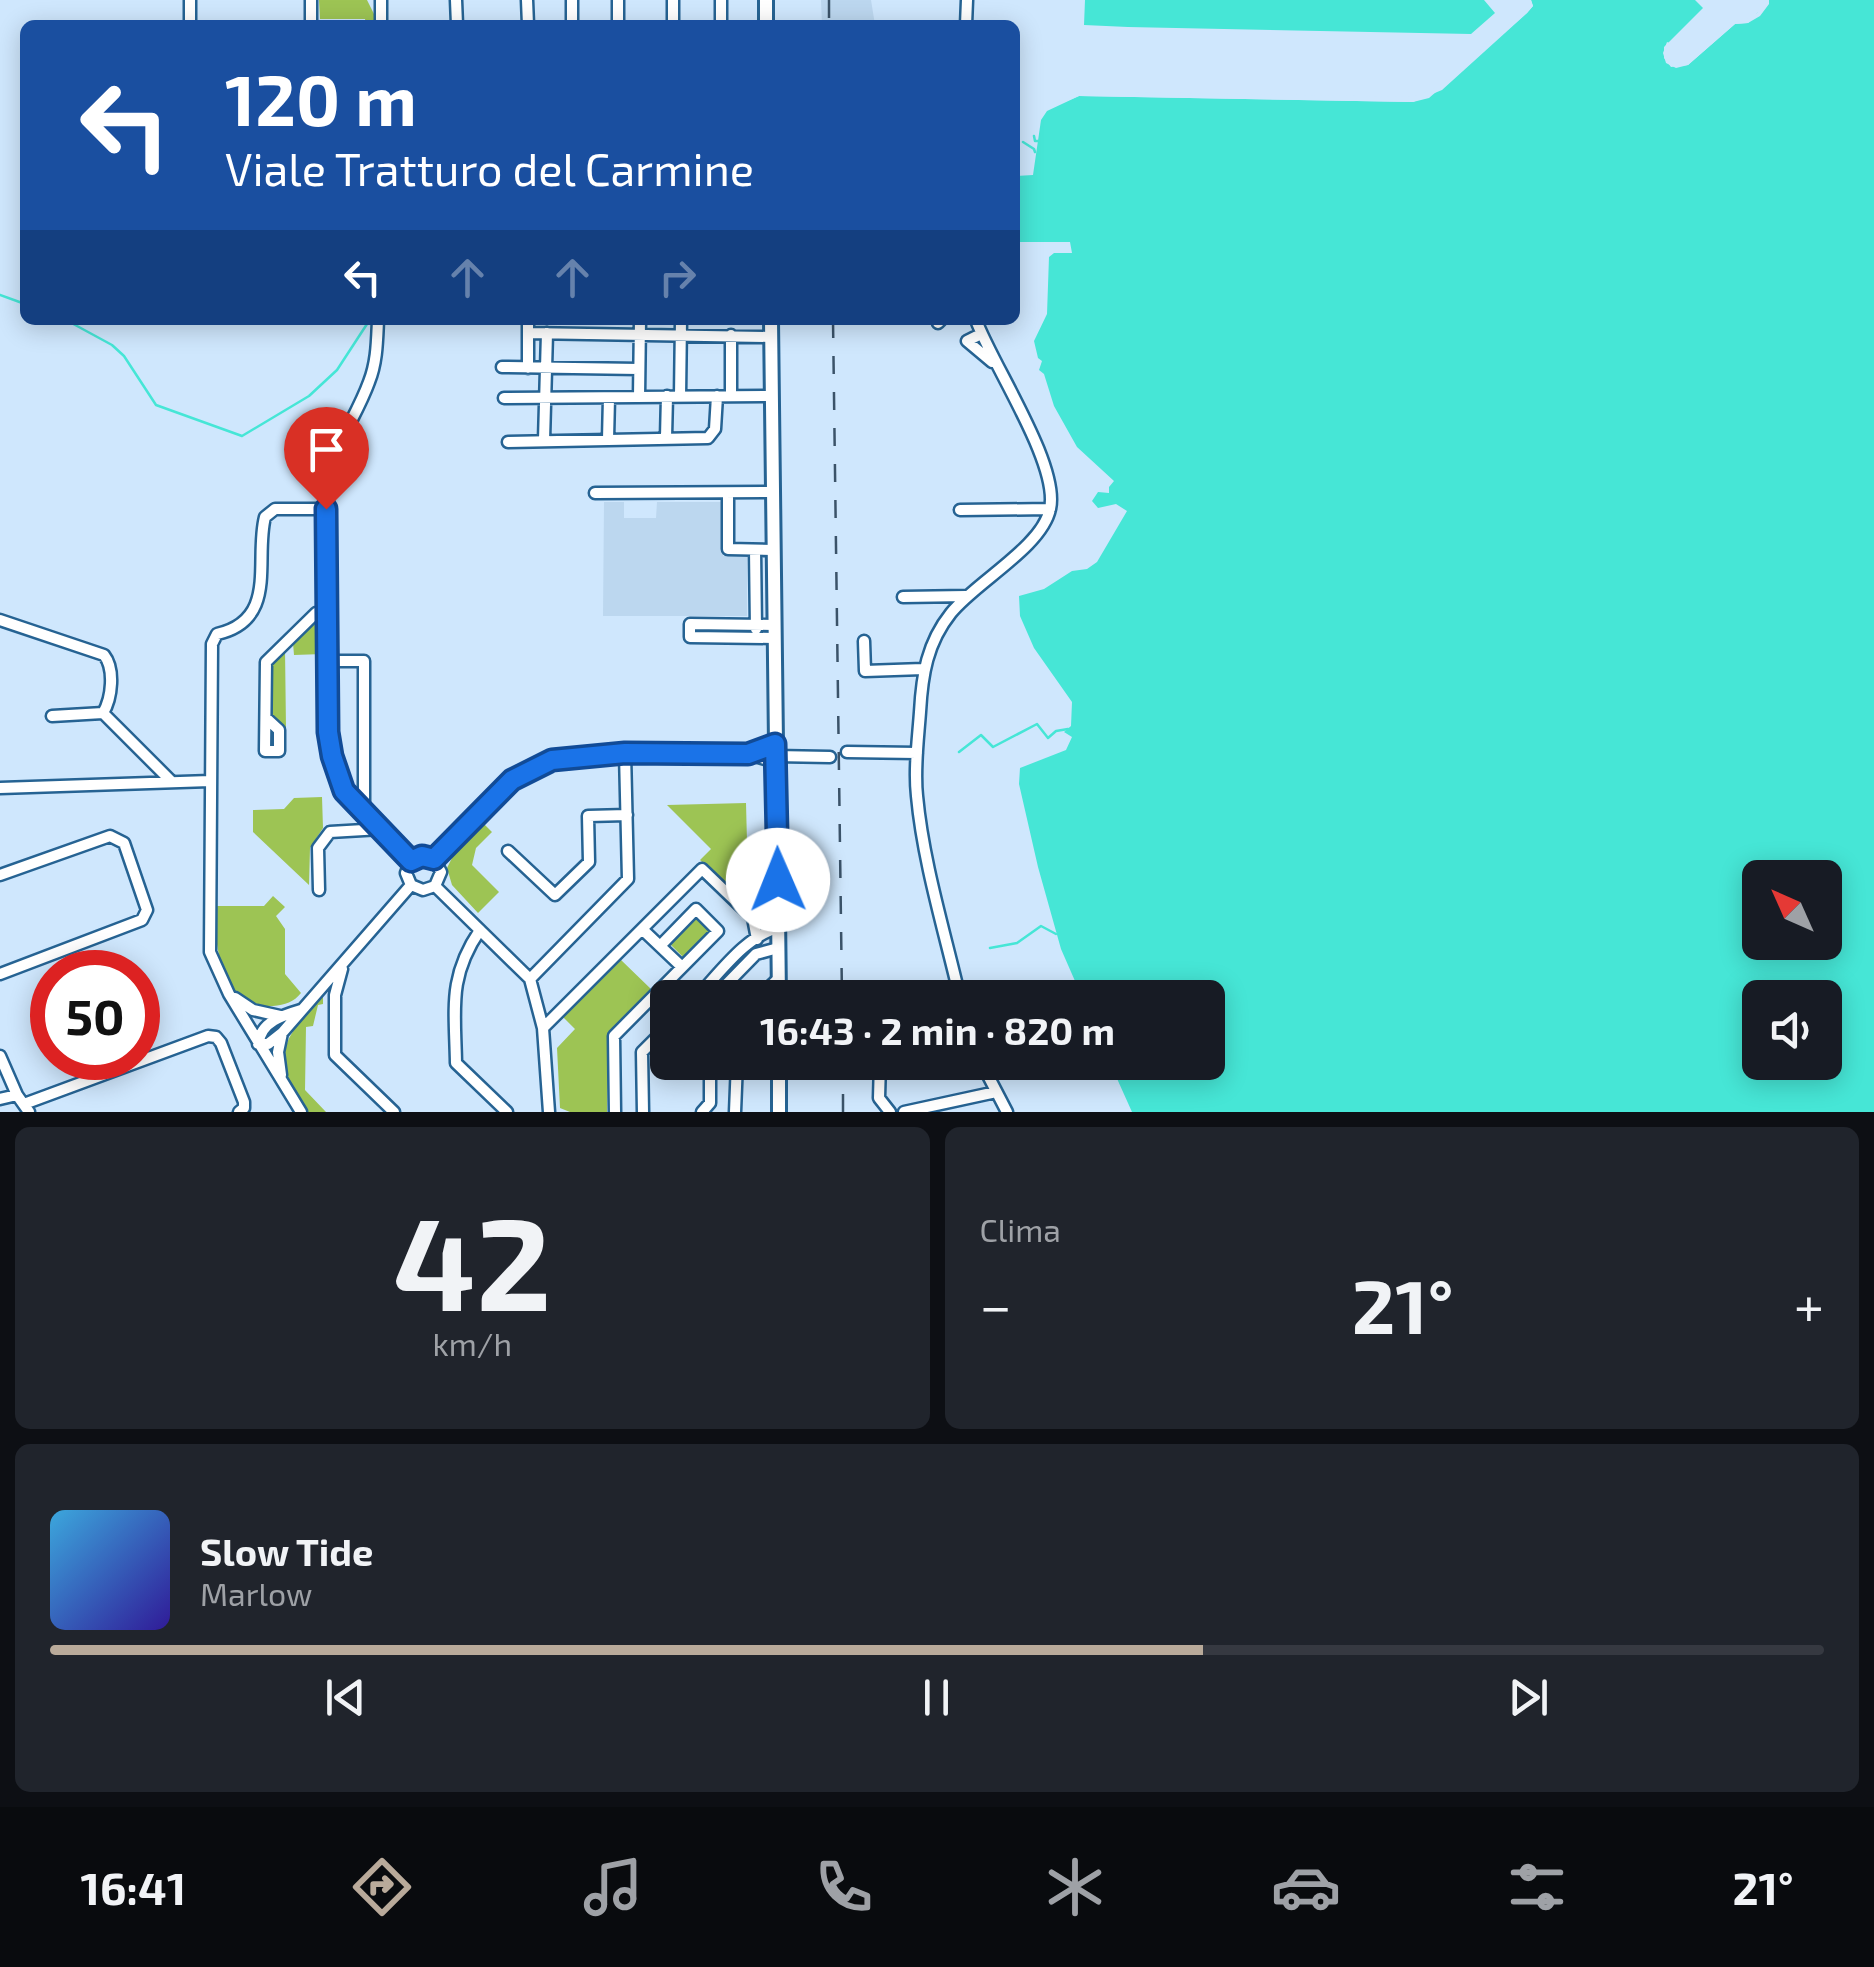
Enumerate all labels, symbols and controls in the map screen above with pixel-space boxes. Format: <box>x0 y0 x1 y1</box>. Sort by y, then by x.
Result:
text: 120 m <box>225 56 417 140</box>
icon: left <box>60 60 190 190</box>
text: Viale Tratturo del Carmine <box>225 141 754 195</box>
icon: left <box>335 250 390 305</box>
icon: ahead <box>440 250 495 305</box>
icon: ahead <box>545 250 600 305</box>
icon: right <box>650 250 705 305</box>
pin <box>284 407 369 510</box>
icon: arrive <box>299 422 354 477</box>
position arrow <box>726 828 830 932</box>
north arrow <box>1742 860 1842 960</box>
map controls <box>1742 860 1842 1080</box>
speed limit sign: 50 <box>30 950 160 1080</box>
button: sound <box>1742 980 1842 1080</box>
text: 16:43 · 2 min · 820 m <box>760 1007 1115 1053</box>
text: 42 <box>393 1181 551 1337</box>
text: Clima <box>980 1210 1061 1248</box>
text: 21° <box>1352 1259 1454 1349</box>
text: − <box>980 1271 1012 1337</box>
text: + <box>1794 1271 1824 1337</box>
text: km/h <box>433 1324 512 1362</box>
text: Slow Tide <box>200 1528 373 1574</box>
text: Marlow <box>200 1574 312 1612</box>
icon: previous <box>318 1670 373 1725</box>
icon: pause <box>909 1670 964 1725</box>
icon: next <box>1501 1670 1556 1725</box>
icon: directions <box>347 1852 417 1922</box>
icon: music <box>578 1852 648 1922</box>
icon: phone <box>809 1852 879 1922</box>
icon: climate <box>1040 1852 1110 1922</box>
icon: car <box>1271 1852 1341 1922</box>
icon: filters <box>1502 1852 1572 1922</box>
text: 16:41 <box>80 1860 186 1914</box>
text: 21° <box>1732 1860 1794 1914</box>

